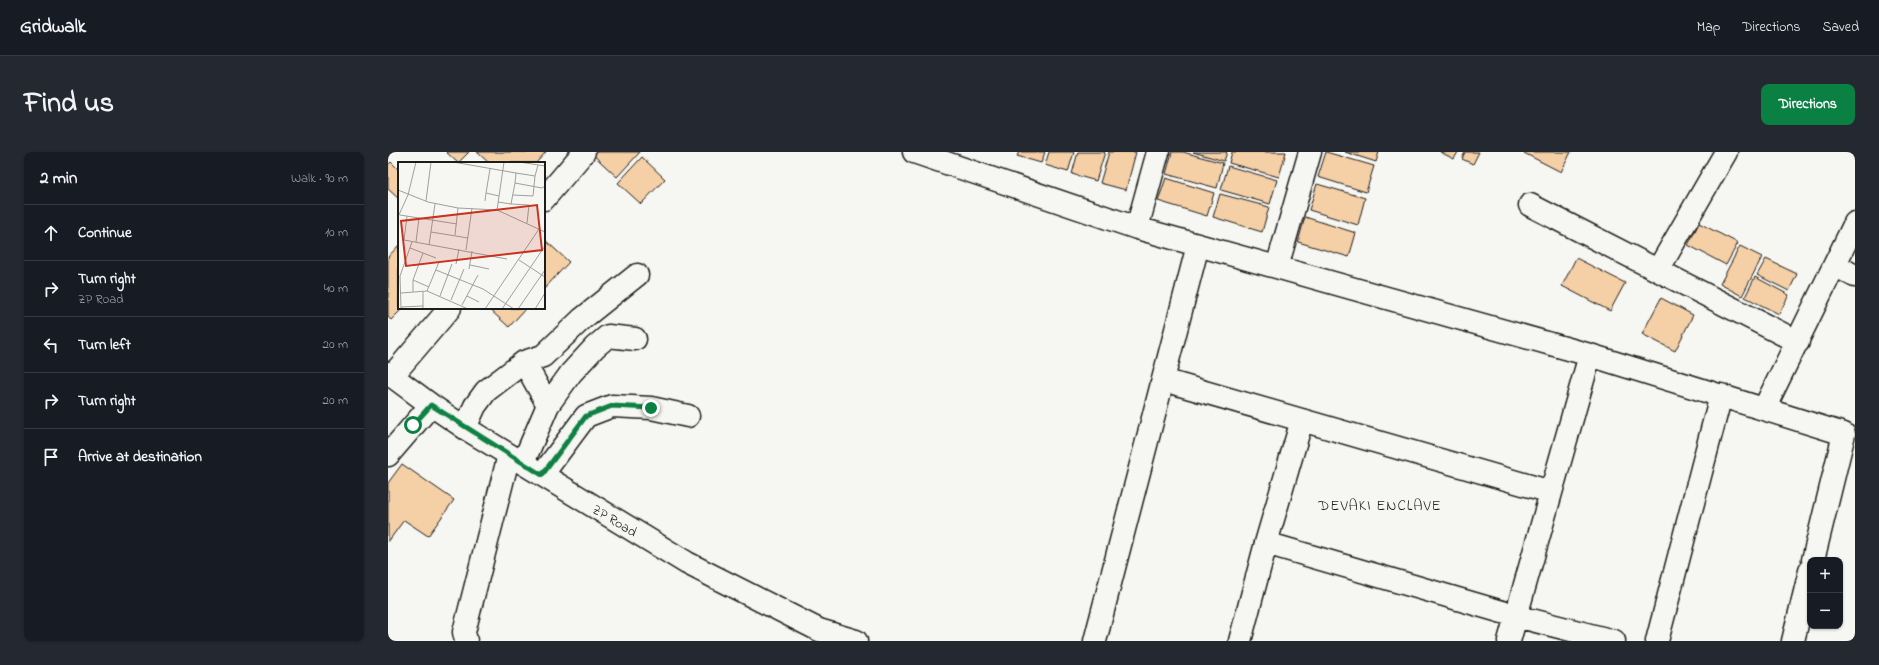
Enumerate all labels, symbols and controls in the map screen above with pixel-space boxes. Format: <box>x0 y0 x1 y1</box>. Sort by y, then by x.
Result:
text: Gridwalk <box>20 14 86 41</box>
text: Map <box>1697 17 1720 38</box>
text: Directions <box>1742 17 1800 38</box>
text: Saved <box>1822 17 1859 38</box>
text: Find us <box>24 84 114 125</box>
button: Directions <box>1761 84 1855 125</box>
inset map <box>398 162 545 309</box>
text: 2 min <box>40 166 77 191</box>
text: Walk · 90 m <box>291 169 348 188</box>
icon: ahead <box>40 222 62 244</box>
text: Continue <box>78 222 132 244</box>
text: 10 m <box>325 223 348 242</box>
text: Turn right <box>78 268 136 290</box>
icon: right <box>40 278 62 300</box>
text: 40 m <box>324 279 348 298</box>
text: ZP Road <box>78 290 124 309</box>
icon: left <box>40 334 62 356</box>
text: Turn left <box>78 334 131 356</box>
text: 20 m <box>323 335 348 354</box>
icon: right <box>40 390 62 412</box>
text: Turn right <box>78 390 136 412</box>
text: 20 m <box>323 391 348 410</box>
route end <box>642 399 660 417</box>
route start <box>404 416 422 434</box>
icon: arrive <box>40 446 62 468</box>
text: Arrive at destination <box>78 446 202 468</box>
district label: DEVAKI ENCLAVE <box>1317 495 1442 517</box>
street label: ZP Road <box>588 500 641 543</box>
map controls <box>1807 557 1843 629</box>
button: + <box>1807 557 1843 593</box>
button: − <box>1807 593 1843 629</box>

